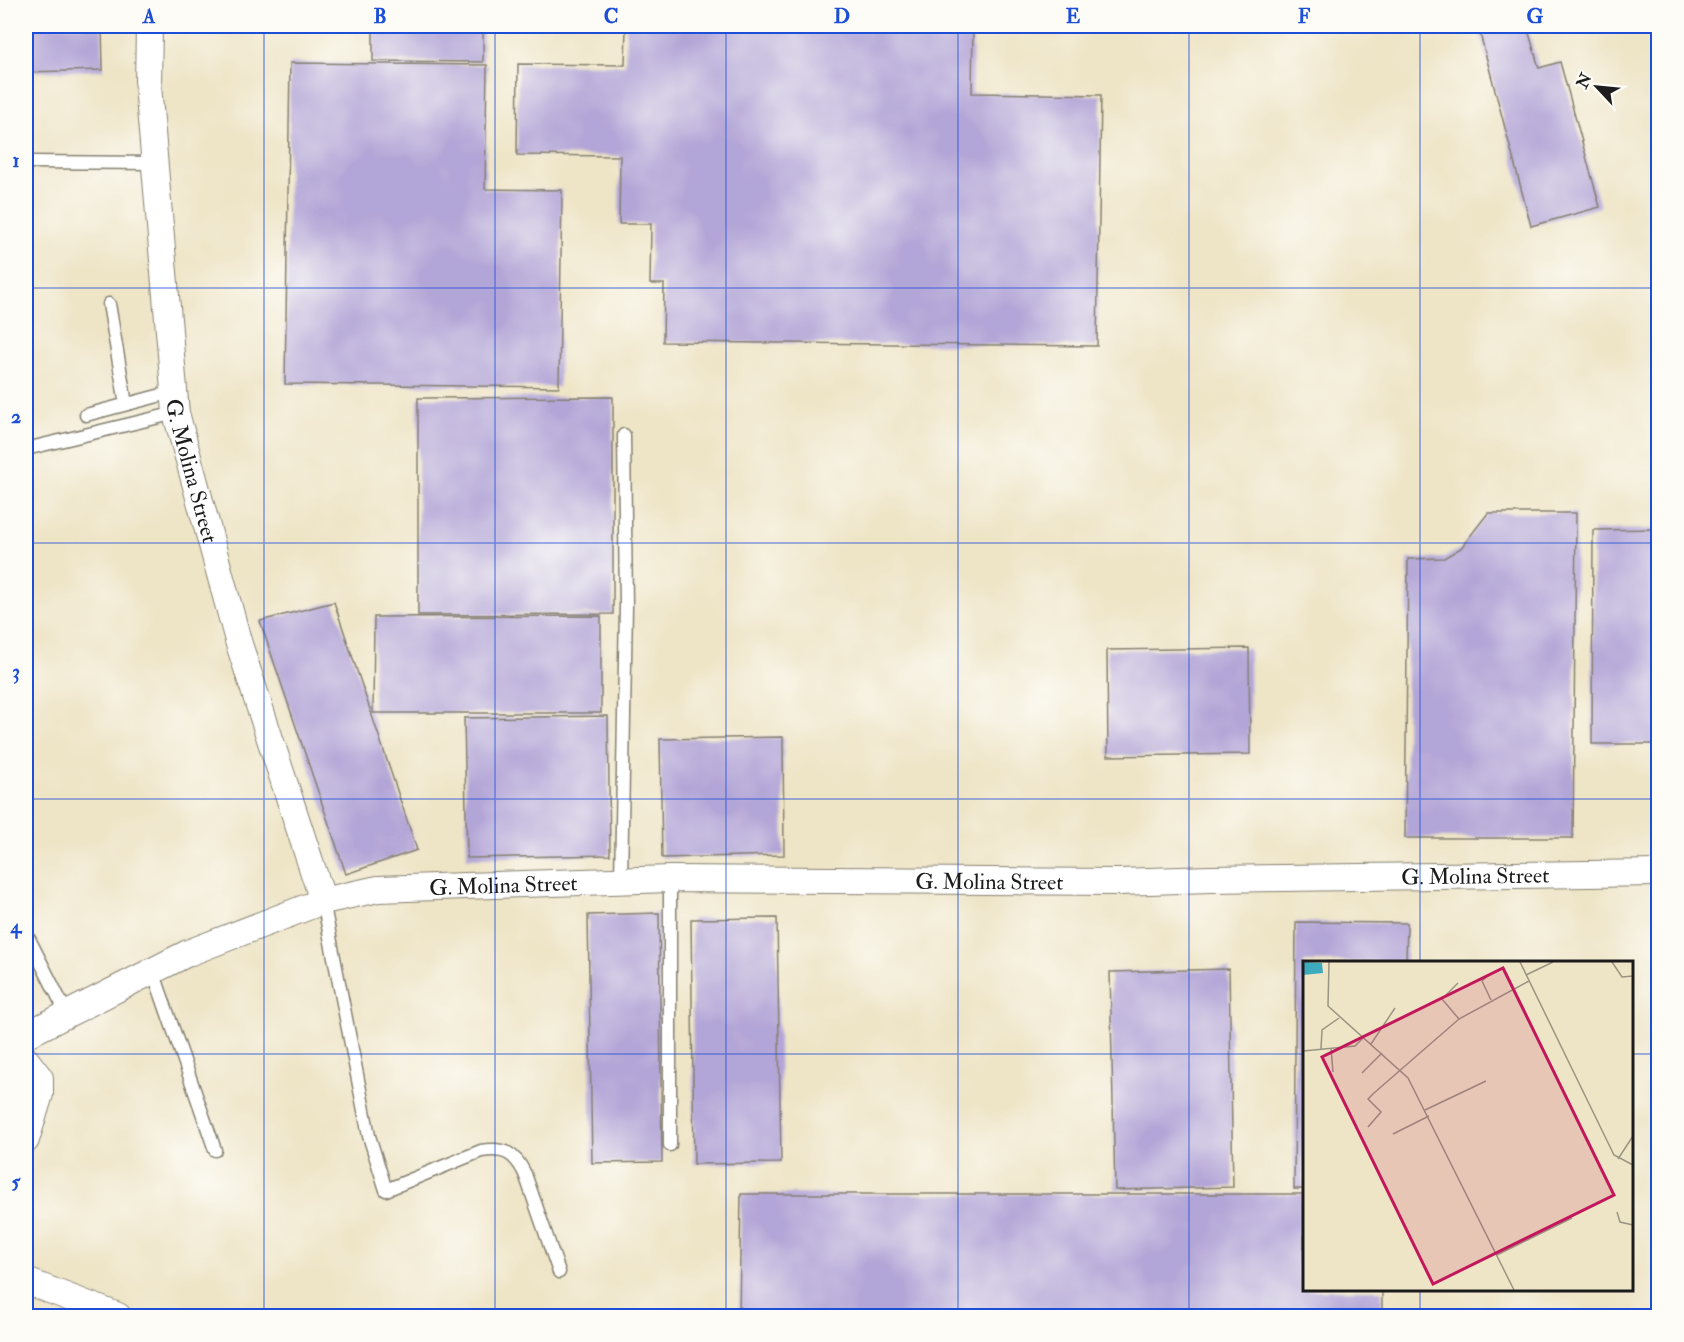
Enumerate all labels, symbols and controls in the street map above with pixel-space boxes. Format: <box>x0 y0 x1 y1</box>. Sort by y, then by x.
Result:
text: A <box>142 4 156 29</box>
text: B <box>373 4 387 29</box>
text: C <box>604 4 618 29</box>
text: D <box>834 4 850 29</box>
text: E <box>1066 4 1081 29</box>
text: F <box>1298 4 1311 29</box>
text: G <box>1527 4 1544 29</box>
north arrow <box>1567 57 1627 117</box>
text: N <box>1572 69 1597 93</box>
text: 1 <box>12 148 20 173</box>
street label: G. Molina Street <box>160 398 224 546</box>
text: 2 <box>11 404 21 429</box>
text: 3 <box>12 659 20 684</box>
street label: G. Molina Street <box>1401 861 1550 891</box>
street label: G. Molina Street <box>915 868 1063 897</box>
street label: G. Molina Street <box>429 869 578 902</box>
text: 4 <box>10 914 23 939</box>
inset map <box>1303 961 1633 1291</box>
text: 5 <box>12 1169 22 1194</box>

